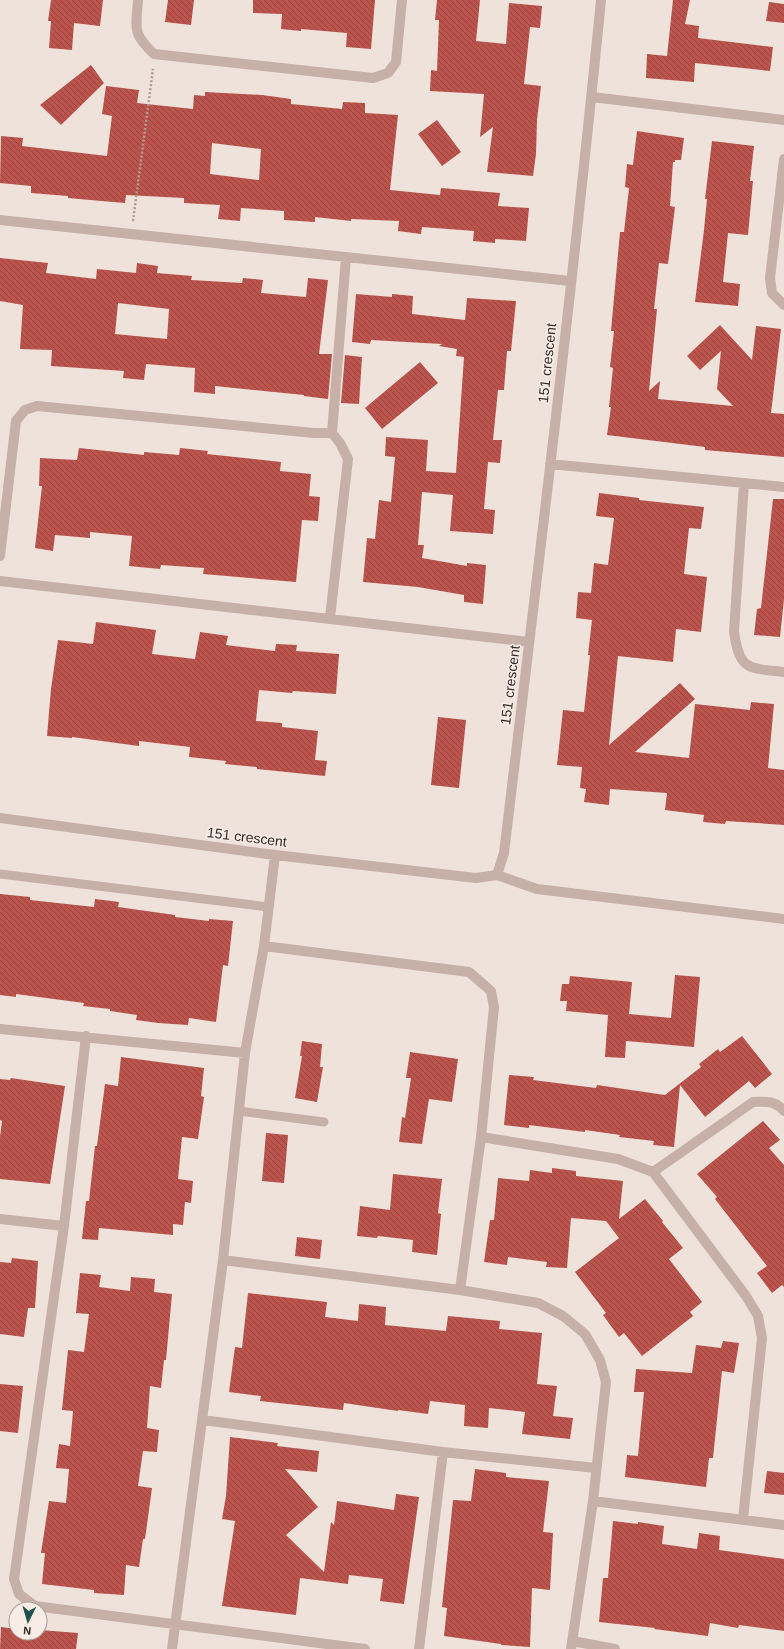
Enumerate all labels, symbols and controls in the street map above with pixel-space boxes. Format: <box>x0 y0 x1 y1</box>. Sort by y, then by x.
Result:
street label: 151 crescent <box>535 322 559 404</box>
street label: 151 crescent <box>497 644 523 726</box>
street label: 151 crescent <box>206 824 288 850</box>
north arrow <box>8 1601 48 1641</box>
text: N <box>23 1625 32 1637</box>

